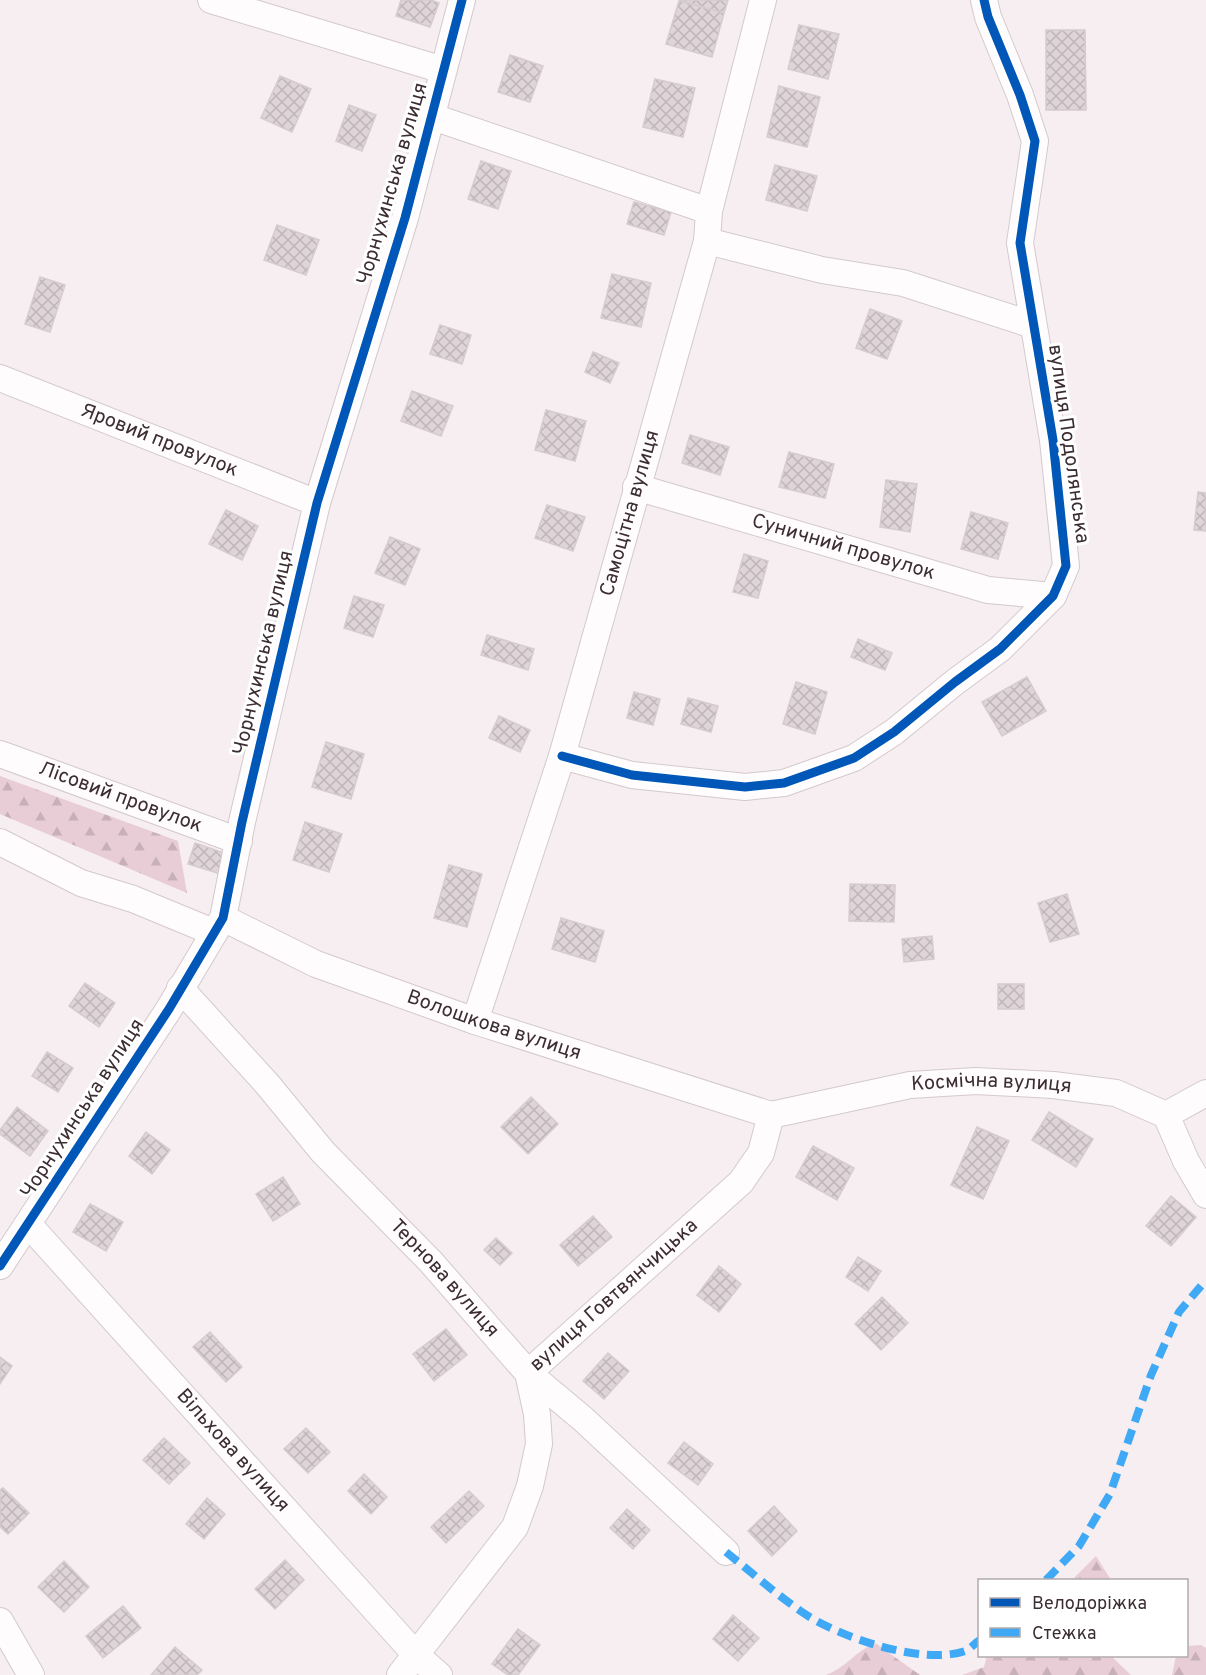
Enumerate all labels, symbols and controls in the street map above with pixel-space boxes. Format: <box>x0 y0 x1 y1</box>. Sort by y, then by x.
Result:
street label: Чорнухинська вулиця <box>352 80 434 288</box>
street label: вулиця Подолянська <box>1041 343 1095 545</box>
street label: Яровий провулок <box>76 398 242 484</box>
street label: Самоцітна вулиця <box>595 427 666 599</box>
street label: Суничний провулок <box>749 509 938 587</box>
street label: Чорнухинська вулиця <box>228 548 300 758</box>
street label: Лісовий провулок <box>35 756 206 839</box>
street label: Волошкова вулиця <box>403 985 584 1067</box>
street label: Чорнухинська вулиця <box>15 1014 151 1204</box>
street label: Космічна вулиця <box>911 1068 1073 1100</box>
street label: вулиця Говтвянчицька <box>525 1213 704 1378</box>
street label: Тернова вулиця <box>384 1214 504 1343</box>
street label: Вільхова вулиця <box>170 1384 295 1518</box>
legend <box>978 1579 1188 1657</box>
text: Велодоріжка <box>1032 1593 1147 1616</box>
text: Стежка <box>1032 1623 1096 1646</box>

